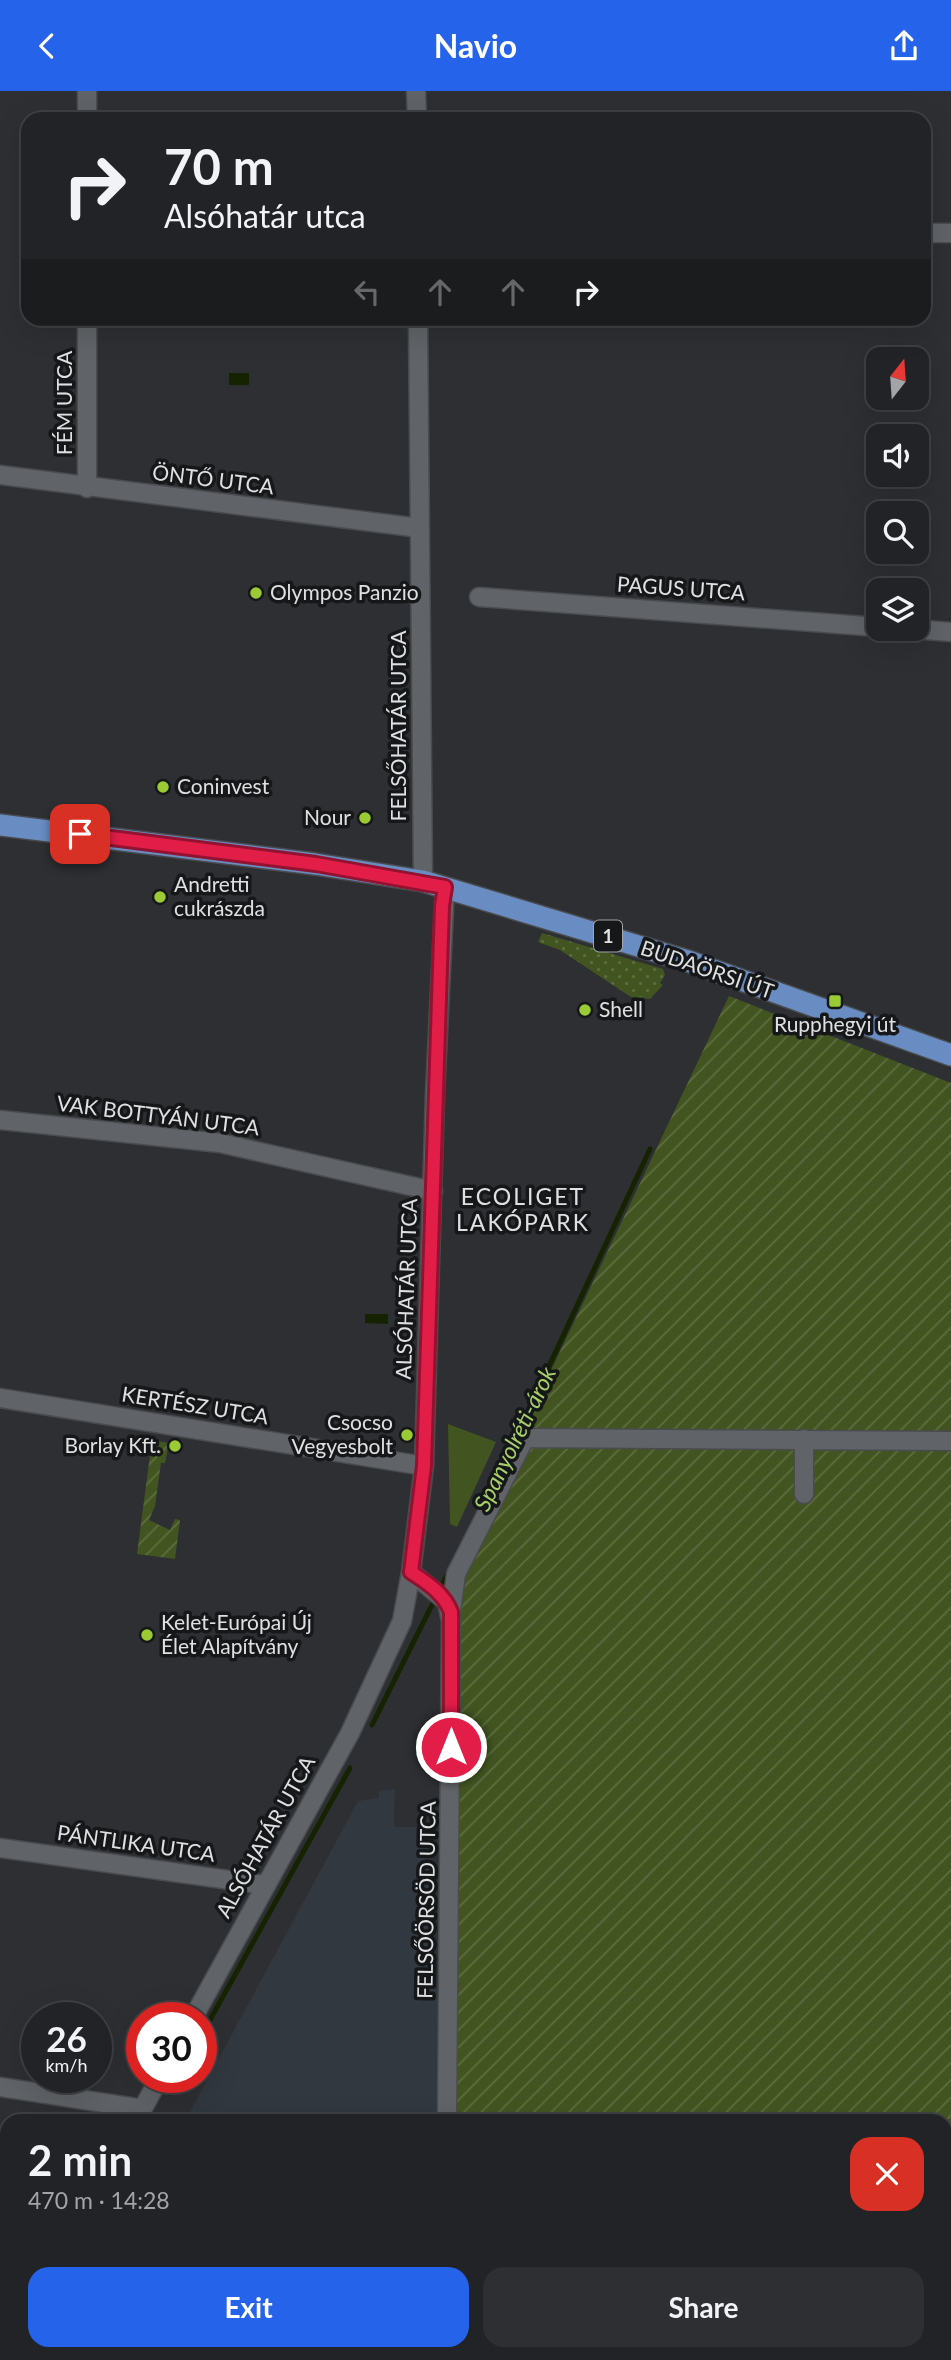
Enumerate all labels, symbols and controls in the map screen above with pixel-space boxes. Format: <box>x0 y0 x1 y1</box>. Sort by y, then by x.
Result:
text: Navio <box>434 26 517 65</box>
icon: back <box>28 27 66 65</box>
icon: share <box>885 27 923 65</box>
text: 70 m <box>164 137 274 195</box>
icon: right <box>49 140 140 231</box>
text: Alsóhatár utca <box>164 196 366 235</box>
icon: left <box>348 273 386 311</box>
icon: ahead <box>421 273 459 311</box>
icon: ahead <box>494 273 532 311</box>
icon: right <box>567 273 605 311</box>
north arrow <box>866 347 929 409</box>
map controls <box>866 347 929 641</box>
street label: FÉM UTCA <box>51 350 76 455</box>
button: sound <box>866 424 929 487</box>
street label: ÖNTŐ UTCA <box>151 459 276 498</box>
button: search <box>866 501 929 564</box>
street label: PAGUS UTCA <box>616 571 747 605</box>
button: layers <box>866 578 929 641</box>
place label: Olympos Panzio <box>270 579 419 604</box>
marker: Olympos Panzio <box>248 585 264 601</box>
street label: FELSŐHATÁR UTCA <box>385 630 410 821</box>
place label: Coninvest <box>177 773 270 798</box>
marker: Coninvest <box>155 779 171 795</box>
pin <box>50 804 110 864</box>
place label: Nour <box>304 804 351 829</box>
marker: Nour <box>357 810 373 826</box>
icon: arrive <box>61 815 99 853</box>
place label: Andretti cukrászda <box>174 871 265 920</box>
marker: Andretti cukrászda <box>152 889 168 905</box>
road number: 1 <box>594 921 622 951</box>
street label: BUDAÖRSI ÚT <box>638 934 778 1003</box>
marker: Rupphegyi út <box>827 993 843 1009</box>
place label: Shell <box>599 996 643 1021</box>
marker: Shell <box>577 1002 593 1018</box>
place label: Rupphegyi út <box>774 1011 897 1036</box>
street label: VAK BOTTYÁN UTCA <box>56 1090 262 1139</box>
district label: ECOLIGET LAKÓPARK <box>456 1182 590 1236</box>
street label: ALSÓHATÁR UTCA <box>390 1197 421 1380</box>
water label: Spanyolréti-árok <box>467 1361 562 1515</box>
street label: KERTÉSZ UTCA <box>120 1381 271 1429</box>
place label: Csocso Vegyesbolt <box>291 1409 393 1458</box>
marker: Csocso Vegyesbolt <box>399 1427 415 1443</box>
place label: Borlay Kft. <box>64 1432 161 1457</box>
marker: Borlay Kft. <box>167 1438 183 1454</box>
place label: Kelet-Európai Új Élet Alapítvány <box>161 1609 312 1658</box>
marker: Kelet-Európai Új Élet Alapítvány <box>139 1627 155 1643</box>
position arrow <box>414 1710 488 1784</box>
street label: ALSÓHATÁR UTCA <box>210 1750 320 1922</box>
street label: FELSŐÖRSÖD UTCA <box>411 1800 440 1999</box>
street label: PÁNTLIKA UTCA <box>56 1819 217 1866</box>
speed limit sign: 30 <box>126 2002 217 2093</box>
text: 26 <box>46 2017 87 2059</box>
text: km/h <box>45 2054 88 2076</box>
text: 2 min <box>28 2135 132 2185</box>
button: close <box>850 2137 924 2211</box>
text: 470 m · 14:28 <box>28 2186 170 2214</box>
button: Exit <box>28 2267 469 2347</box>
button: Share <box>483 2267 924 2347</box>

